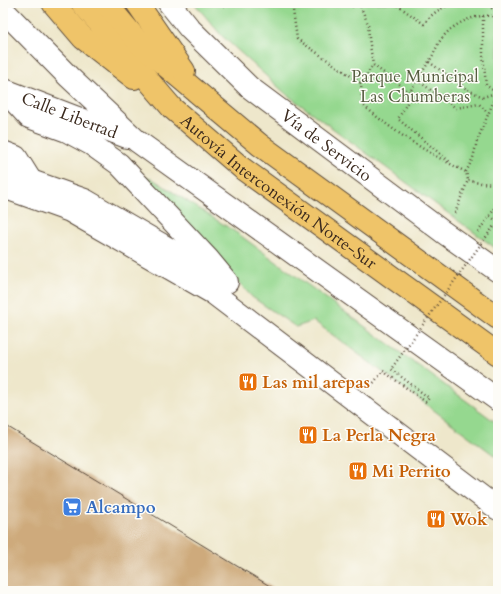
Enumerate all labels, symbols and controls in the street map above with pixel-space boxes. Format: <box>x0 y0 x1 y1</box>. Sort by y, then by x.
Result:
park label: Parque Municipal Las Chumberas <box>351 65 479 108</box>
street label: Calle Libertad <box>18 87 121 144</box>
street label: Vía de Servicio <box>276 104 376 187</box>
street label: Autovía Interconexión Norte-Sur <box>175 109 382 275</box>
restaurant icon: Las mil arepas <box>237 371 259 393</box>
place label: Las mil arepas <box>262 371 370 394</box>
restaurant icon: La Perla Negra <box>297 424 319 446</box>
place label: La Perla Negra <box>322 424 437 447</box>
restaurant icon: Mi Perrito <box>347 460 369 482</box>
place label: Mi Perrito <box>372 460 451 483</box>
supermarket icon: Alcampo <box>61 496 83 518</box>
place label: Alcampo <box>86 496 156 519</box>
restaurant icon: Wok <box>425 508 447 530</box>
place label: Wok <box>449 508 488 531</box>

